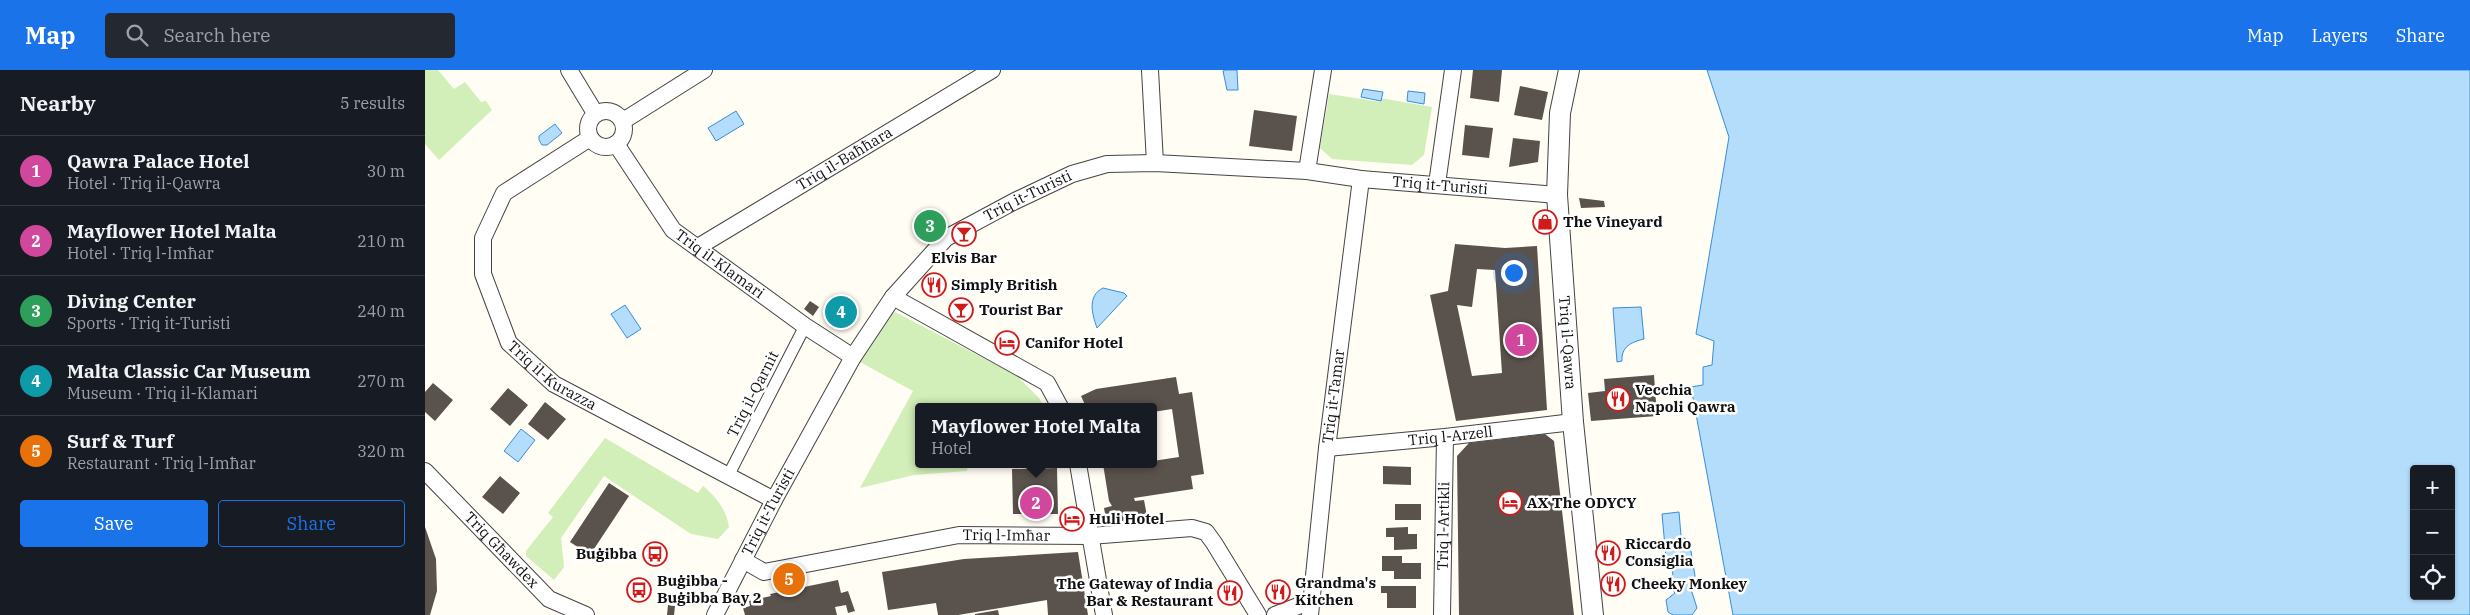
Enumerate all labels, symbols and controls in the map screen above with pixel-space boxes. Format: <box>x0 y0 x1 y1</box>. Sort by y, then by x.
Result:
search box <box>105 13 455 58</box>
text: Map <box>25 19 75 51</box>
icon: search <box>123 21 151 49</box>
text: Search here <box>163 23 270 47</box>
text: Map <box>2247 24 2284 47</box>
text: Layers <box>2312 24 2368 47</box>
text: Share <box>2396 24 2445 47</box>
text: Nearby <box>20 89 96 117</box>
text: 5 results <box>340 93 405 113</box>
street label: Triq il-Baħħara <box>793 122 896 195</box>
text: Qawra Palace Hotel <box>67 149 249 173</box>
text: 1 <box>31 161 41 181</box>
text: 30 m <box>367 161 405 181</box>
street label: Triq it-Turisti <box>980 166 1075 225</box>
street label: Triq it-Turisti <box>1392 172 1489 198</box>
text: Hotel · Triq il-Qawra <box>67 173 221 193</box>
pin: 3 <box>914 207 946 245</box>
shop icon: The Vineyard <box>1532 209 1558 235</box>
place label: The Vineyard <box>1563 212 1663 231</box>
text: Mayflower Hotel Malta <box>67 219 277 243</box>
bar icon: Elvis Bar <box>951 221 977 247</box>
street label: Triq il-Klamari <box>672 225 769 303</box>
text: 2 <box>31 231 41 251</box>
text: 210 m <box>357 231 405 251</box>
text: Hotel · Triq l-Imħar <box>67 243 214 263</box>
place label: Elvis Bar <box>931 248 998 267</box>
your location <box>1501 260 1527 286</box>
restaurant icon: Simply British <box>921 272 947 298</box>
place label: Simply British <box>951 275 1058 294</box>
text: Diving Center <box>67 289 196 313</box>
pin: 4 <box>825 293 857 331</box>
street label: Triq il-Qawra <box>1555 295 1581 390</box>
bar icon: Tourist Bar <box>948 297 974 323</box>
place label: Tourist Bar <box>979 300 1064 319</box>
text: 3 <box>31 301 41 321</box>
text: 240 m <box>357 301 405 321</box>
text: Sports · Triq it-Turisti <box>67 313 231 333</box>
pin: 1 <box>1505 321 1537 359</box>
hotel icon: Canifor Hotel <box>994 330 1020 356</box>
place label: Canifor Hotel <box>1025 333 1123 352</box>
street label: Triq il-Kurazza <box>504 336 600 414</box>
street label: Triq il-Qarnit <box>723 348 782 440</box>
street label: Triq it-Tamar <box>1318 348 1348 444</box>
text: Malta Classic Car Museum <box>67 359 311 383</box>
text: 4 <box>31 371 41 391</box>
text: 270 m <box>357 371 405 391</box>
place label: Vecchia Napoli Qawra <box>1635 380 1736 416</box>
text: Museum · Triq il-Klamari <box>67 383 258 403</box>
restaurant icon: Vecchia Napoli Qawra <box>1605 386 1631 412</box>
popup <box>915 403 1157 468</box>
text: Mayflower Hotel Malta <box>931 414 1141 438</box>
street label: Triq l-Arzell <box>1407 421 1494 449</box>
text: Surf & Turf <box>67 429 174 453</box>
text: Hotel <box>931 438 972 458</box>
text: 5 <box>31 441 41 461</box>
text: 320 m <box>357 441 405 461</box>
text: Restaurant · Triq l-Imħar <box>67 453 256 473</box>
street label: Triq it-Turisti <box>737 465 799 558</box>
map controls <box>2410 465 2455 600</box>
button: + <box>2410 465 2455 510</box>
street label: Triq l-Artikli <box>1433 481 1453 570</box>
pin: 2 <box>1020 484 1052 522</box>
hotel icon: AX The ODYCY <box>1497 490 1523 516</box>
place label: AX The ODYCY <box>1527 493 1637 512</box>
button: Save <box>20 500 208 547</box>
button: Share <box>218 500 405 547</box>
hotel icon: Huli Hotel <box>1059 506 1085 532</box>
street label: Triq Għawdex <box>461 508 543 592</box>
place label: Huli Hotel <box>1089 509 1164 528</box>
button: − <box>2410 510 2455 555</box>
street label: Triq l-Imħar <box>962 525 1051 545</box>
place label: Riccardo Consiglia <box>1625 534 1694 570</box>
restaurant icon: Riccardo Consiglia <box>1595 540 1621 566</box>
bus stop icon: Buġibba <box>642 541 668 567</box>
place label: Buġibba <box>576 544 637 563</box>
button: locate <box>2410 555 2455 600</box>
pin: 5 <box>773 560 805 598</box>
place label: Buġibba - Buġibba Bay 2 <box>657 571 762 607</box>
restaurant icon: Cheeky Monkey <box>1600 571 1626 597</box>
place label: Grandma's Kitchen <box>1295 573 1376 609</box>
place label: The Gateway of India Bar & Restaurant <box>1056 574 1213 610</box>
place label: Cheeky Monkey <box>1631 574 1748 593</box>
bus stop icon: Buġibba - Buġibba Bay 2 <box>626 577 652 603</box>
restaurant icon: Grandma's Kitchen <box>1265 579 1291 605</box>
restaurant icon: The Gateway of India Bar & Restaurant <box>1217 580 1243 606</box>

